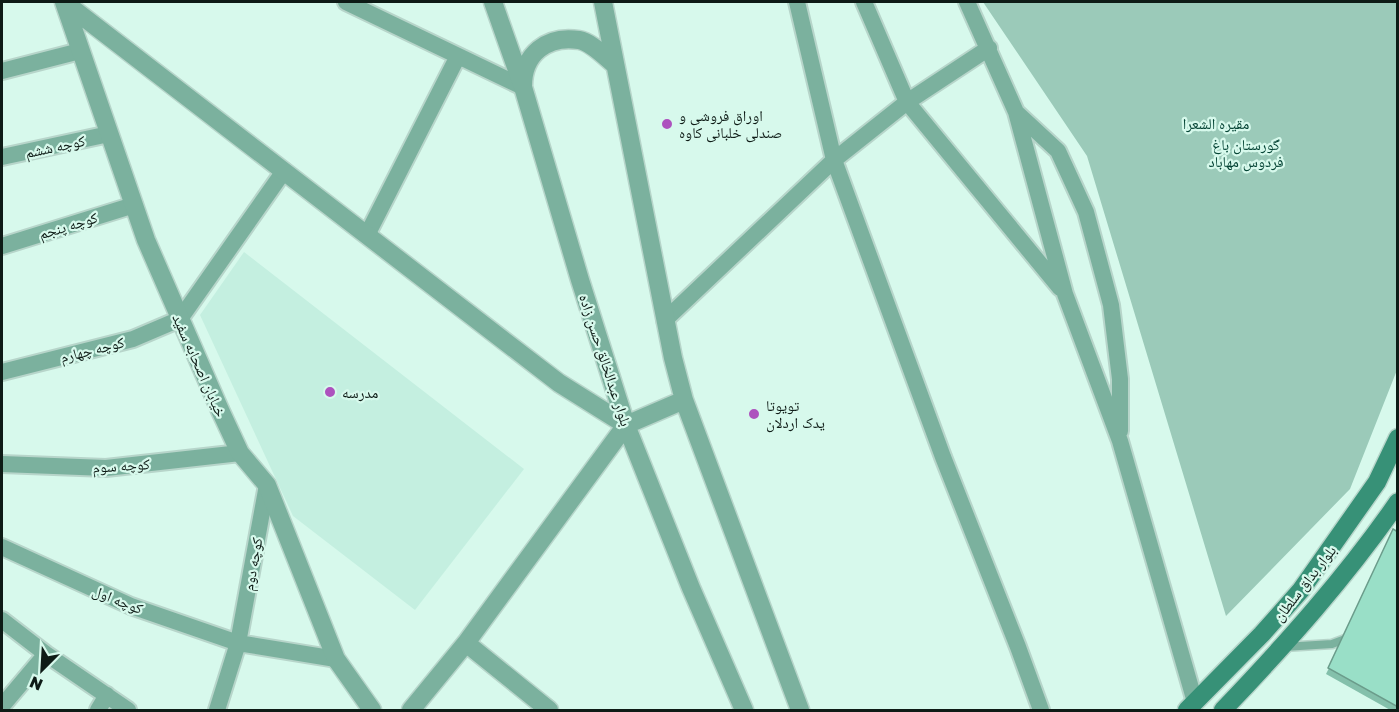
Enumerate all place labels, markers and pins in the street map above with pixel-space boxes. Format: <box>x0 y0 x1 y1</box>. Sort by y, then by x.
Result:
place label: اوراق فروشی و صندلی خلبانی کاوه <box>679 106 782 143</box>
marker: اوراق فروشی و صندلی خلبانی کاوه <box>660 117 674 131</box>
place label: مدرسه <box>342 383 379 402</box>
marker: مدرسه <box>323 385 337 399</box>
place label: تویوتا یدک اردلان <box>766 396 825 433</box>
marker: تویوتا یدک اردلان <box>747 407 761 421</box>

